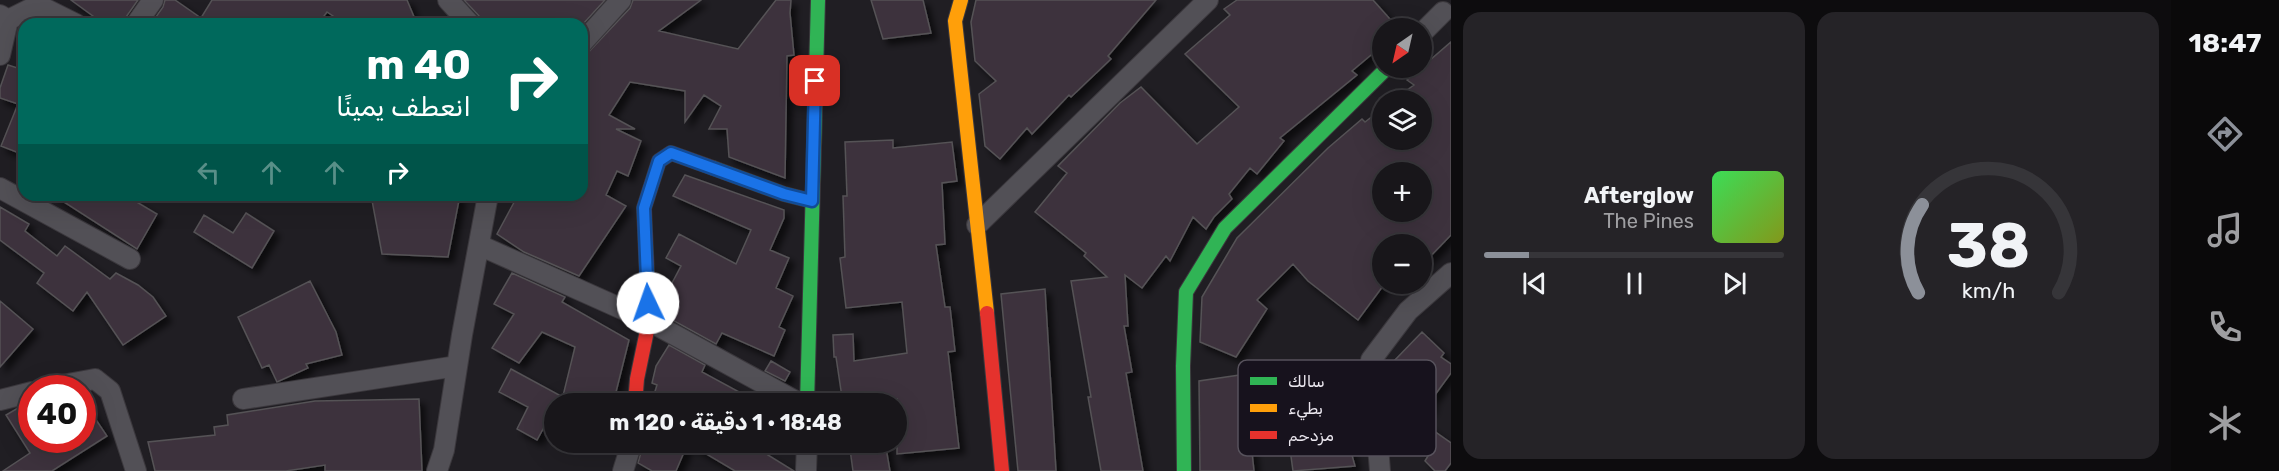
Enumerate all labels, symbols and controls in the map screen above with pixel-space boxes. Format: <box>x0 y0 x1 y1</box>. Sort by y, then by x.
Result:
north arrow <box>1372 18 1432 78</box>
map controls <box>1372 18 1432 294</box>
text: 18:47 <box>2189 27 2261 59</box>
text: 40 m <box>366 40 471 90</box>
icon: right <box>492 42 570 120</box>
pin <box>789 55 840 106</box>
icon: arrive <box>798 64 831 97</box>
button: layers <box>1372 90 1432 150</box>
text: انعطف يمينًا <box>336 91 471 123</box>
icon: directions <box>2204 113 2246 155</box>
icon: left <box>192 156 225 189</box>
icon: ahead <box>255 156 288 189</box>
icon: ahead <box>318 156 351 189</box>
icon: right <box>381 156 414 189</box>
button: + <box>1372 162 1432 222</box>
text: Afterglow <box>1584 182 1694 209</box>
text: The Pines <box>1603 209 1694 233</box>
text: 38 <box>1946 209 2030 283</box>
icon: music <box>2204 209 2246 251</box>
button: − <box>1372 234 1432 294</box>
icon: previous <box>1518 267 1551 300</box>
icon: pause <box>1618 267 1651 300</box>
icon: next <box>1718 267 1751 300</box>
position arrow <box>616 271 680 335</box>
text: km/h <box>1961 278 2015 303</box>
icon: phone <box>2204 306 2246 348</box>
legend <box>1238 360 1436 456</box>
text: سالك <box>1288 372 1325 391</box>
speed limit sign: 40 <box>18 375 96 453</box>
text: بطيء <box>1288 399 1323 421</box>
icon: climate <box>2204 402 2246 444</box>
text: 18:48 · 1 دقيقة · 120 m <box>609 409 842 436</box>
text: مزدحم <box>1288 426 1334 446</box>

